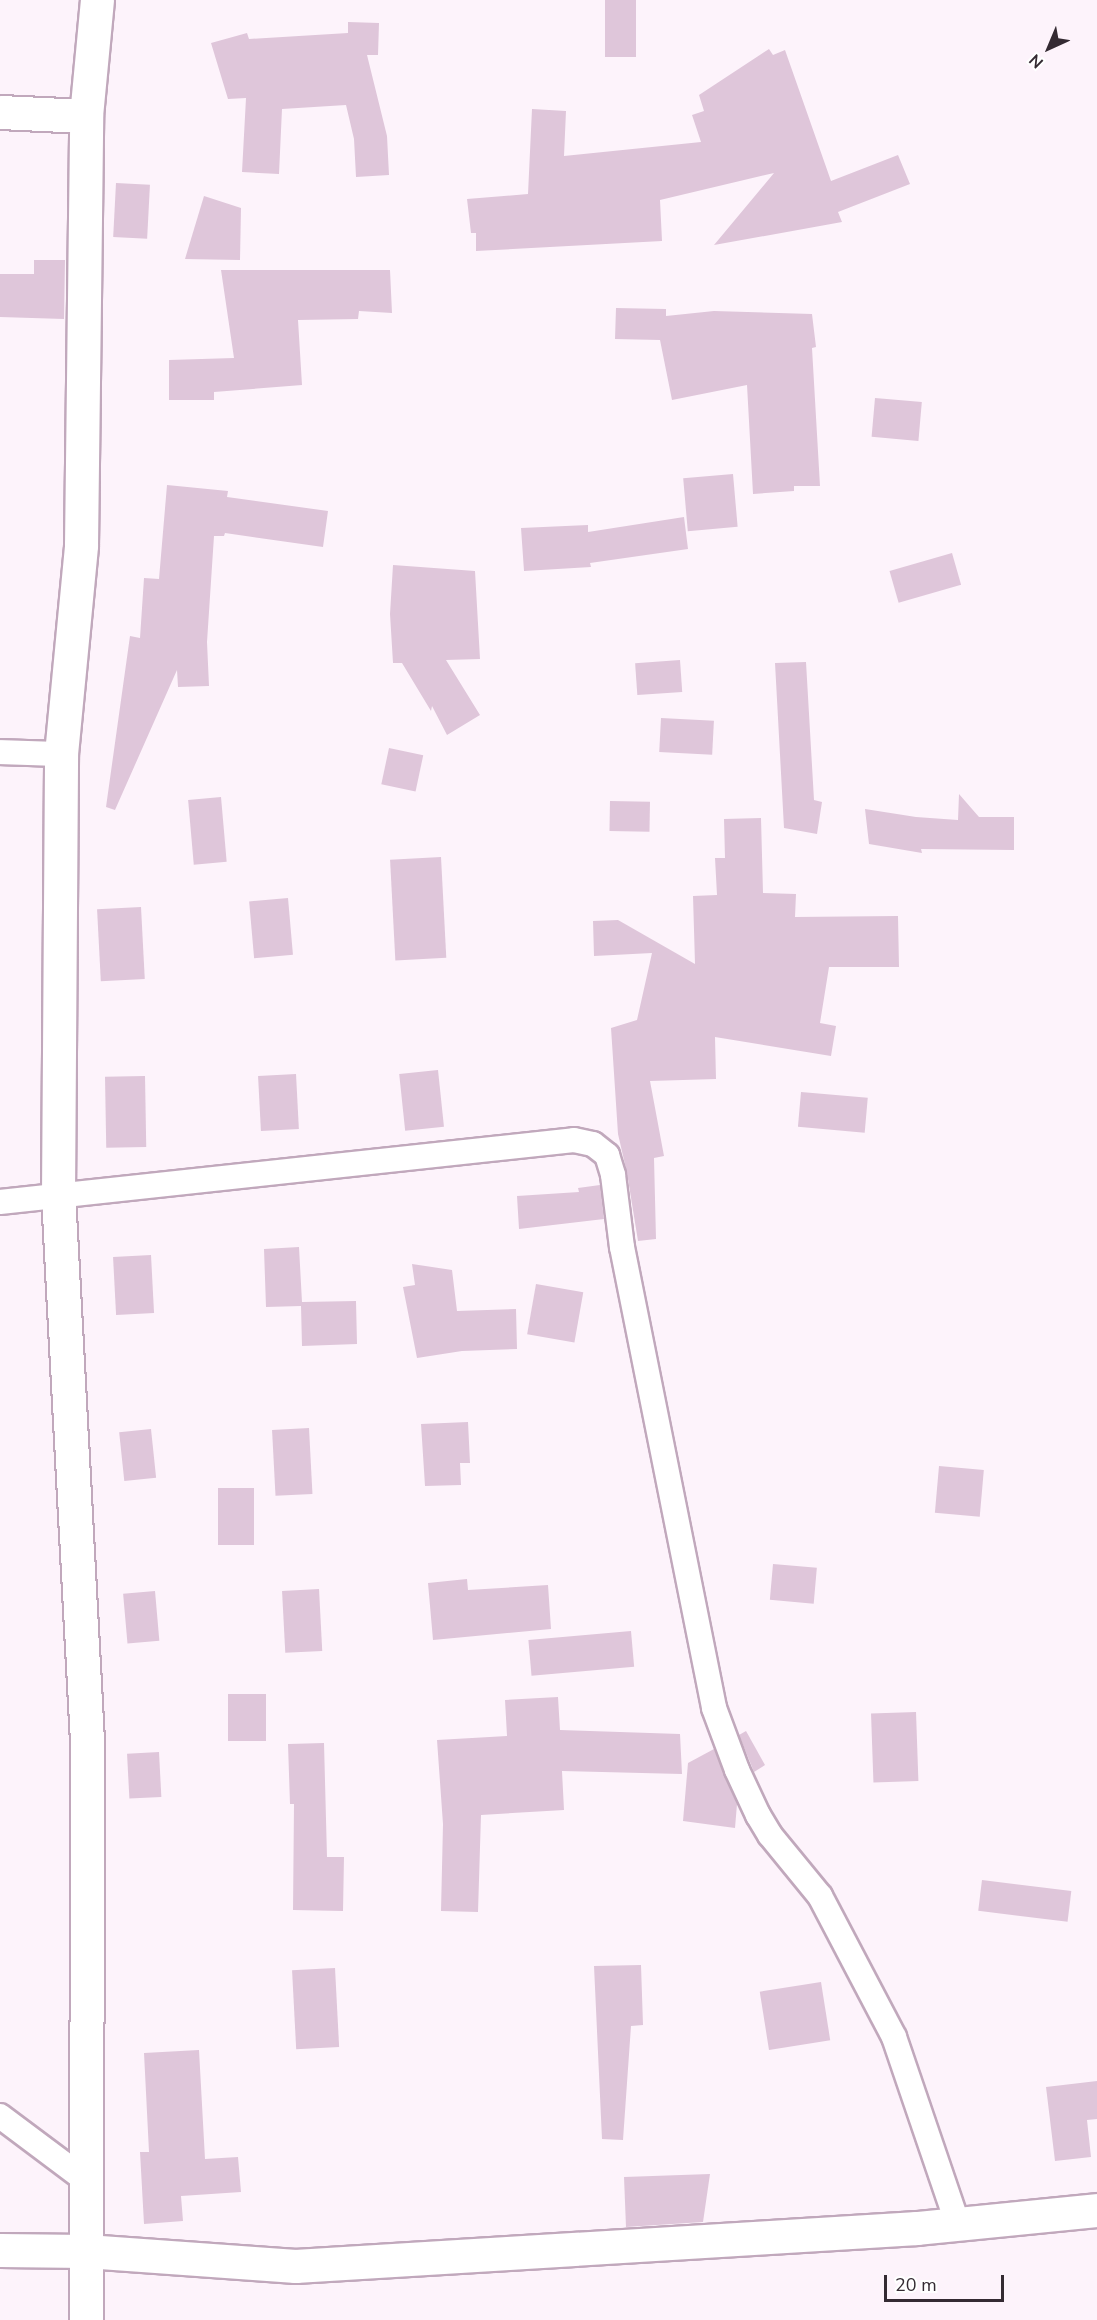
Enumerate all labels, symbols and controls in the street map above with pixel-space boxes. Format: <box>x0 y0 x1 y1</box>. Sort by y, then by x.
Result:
north arrow <box>1019 18 1079 78</box>
text: N <box>1025 49 1048 73</box>
scale bar <box>887 2263 1007 2301</box>
text: 20 m <box>895 2273 937 2297</box>

